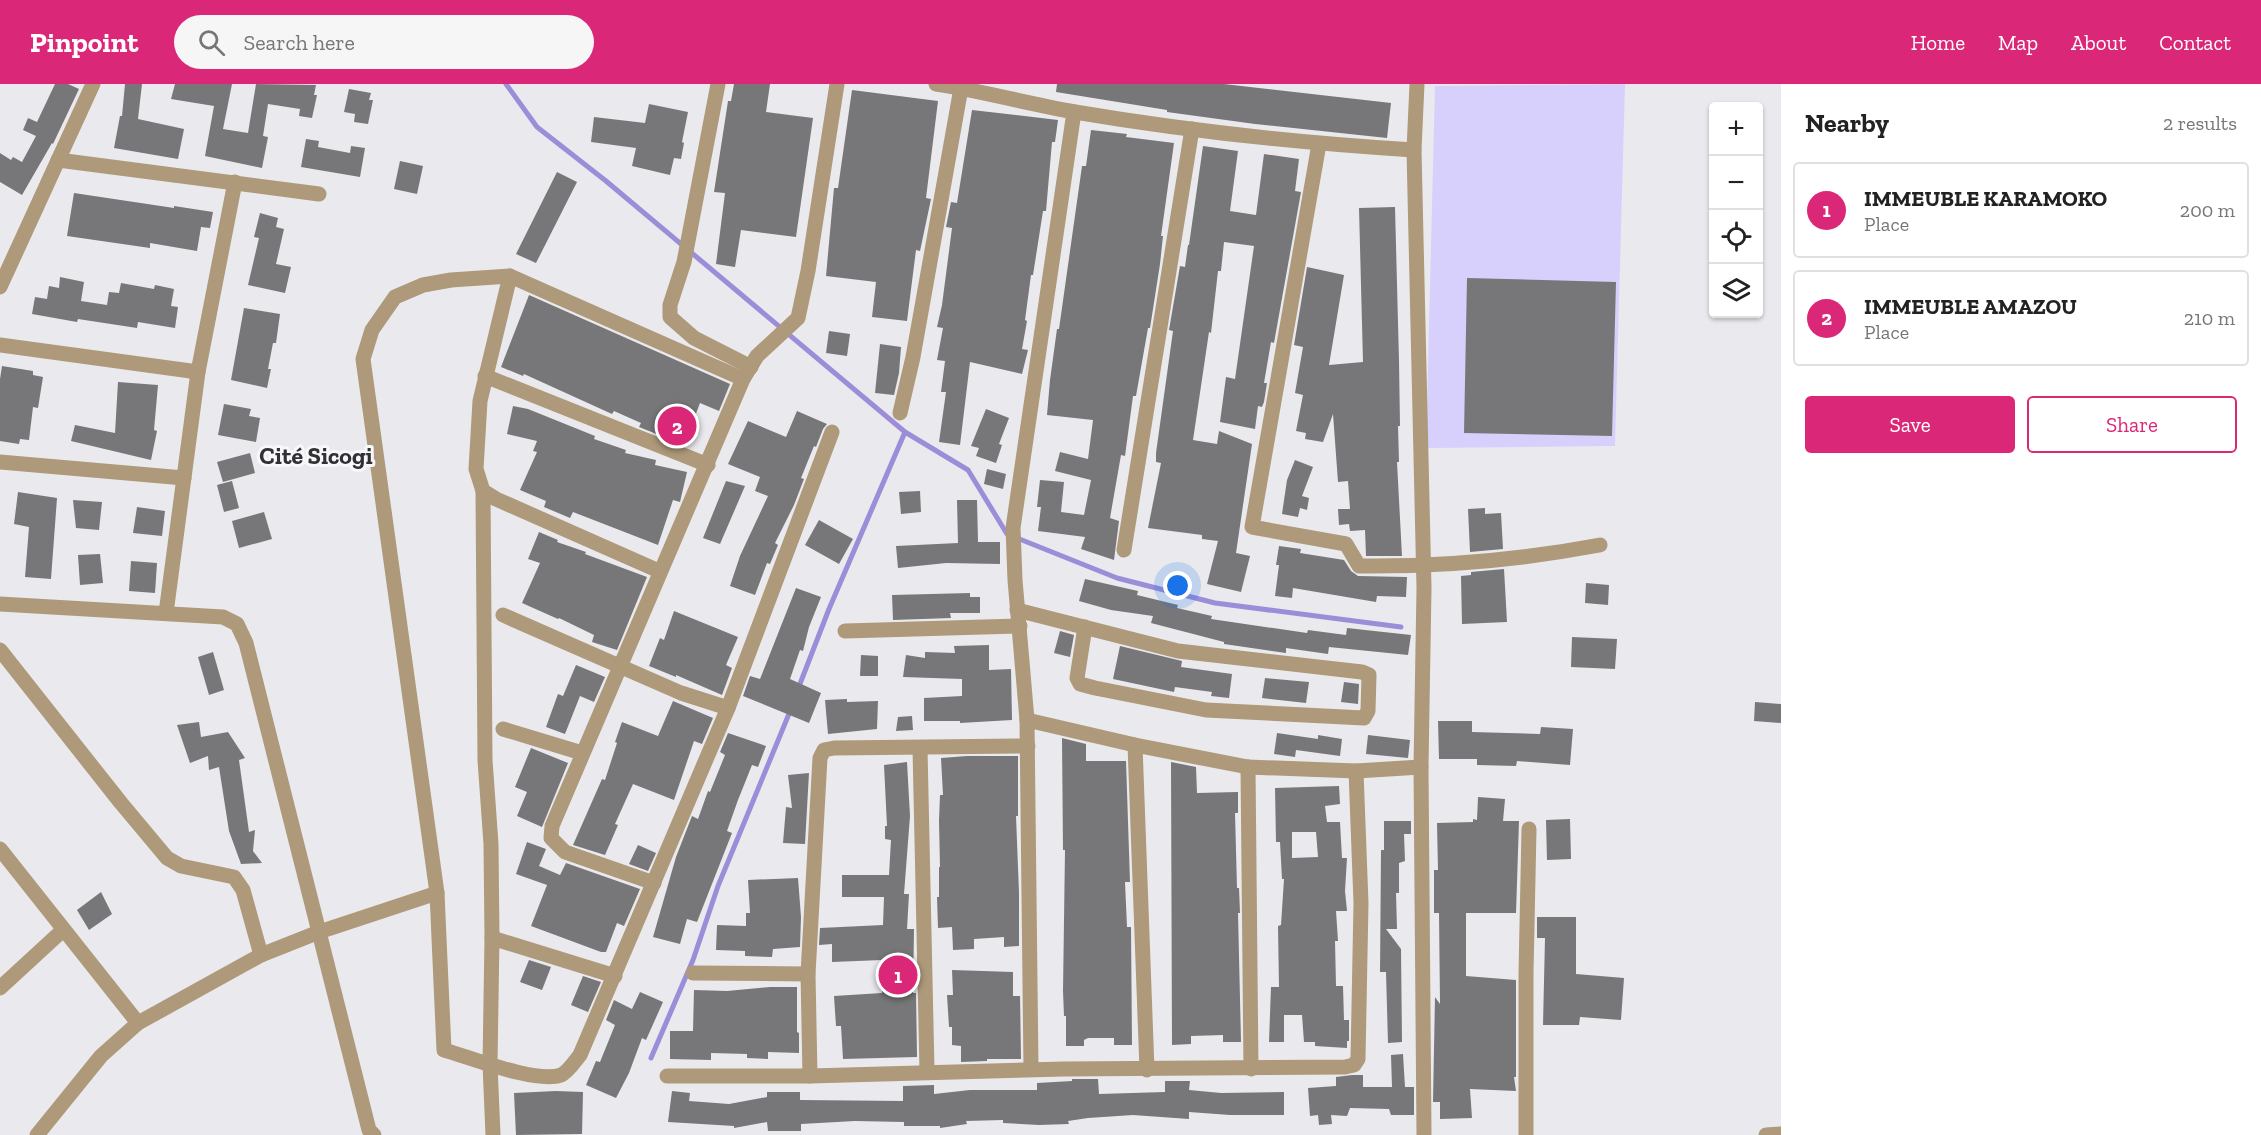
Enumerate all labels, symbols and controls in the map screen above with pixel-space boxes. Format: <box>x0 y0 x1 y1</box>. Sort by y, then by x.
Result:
search box <box>174 15 594 69</box>
text: Pinpoint <box>30 26 138 59</box>
icon: search <box>195 26 228 59</box>
text: Search here <box>243 29 355 56</box>
text: Home <box>1911 30 1965 55</box>
text: Map <box>1998 30 2038 55</box>
text: About <box>2071 30 2126 55</box>
text: Contact <box>2159 30 2231 55</box>
map controls <box>1709 102 1763 318</box>
button: + <box>1709 102 1763 156</box>
text: Nearby <box>1805 107 1889 139</box>
text: 2 results <box>2163 111 2237 135</box>
button: − <box>1709 156 1763 210</box>
text: IMMEUBLE KARAMOKO <box>1864 185 2107 212</box>
text: 1 <box>1822 198 1831 222</box>
text: 200 m <box>2180 198 2235 222</box>
button: locate <box>1709 210 1763 264</box>
text: Place <box>1864 212 1909 236</box>
button: layers <box>1709 264 1763 318</box>
text: IMMEUBLE AMAZOU <box>1864 293 2077 320</box>
text: 2 <box>1821 306 1832 330</box>
text: 210 m <box>2184 306 2235 330</box>
text: Place <box>1864 320 1909 344</box>
button: Save <box>1805 396 2015 453</box>
button: Share <box>2027 396 2237 453</box>
pin: 2 <box>658 404 696 448</box>
district label: Cité Sicogi <box>259 441 373 470</box>
your location <box>1163 571 1192 600</box>
pin: 1 <box>878 952 918 998</box>

